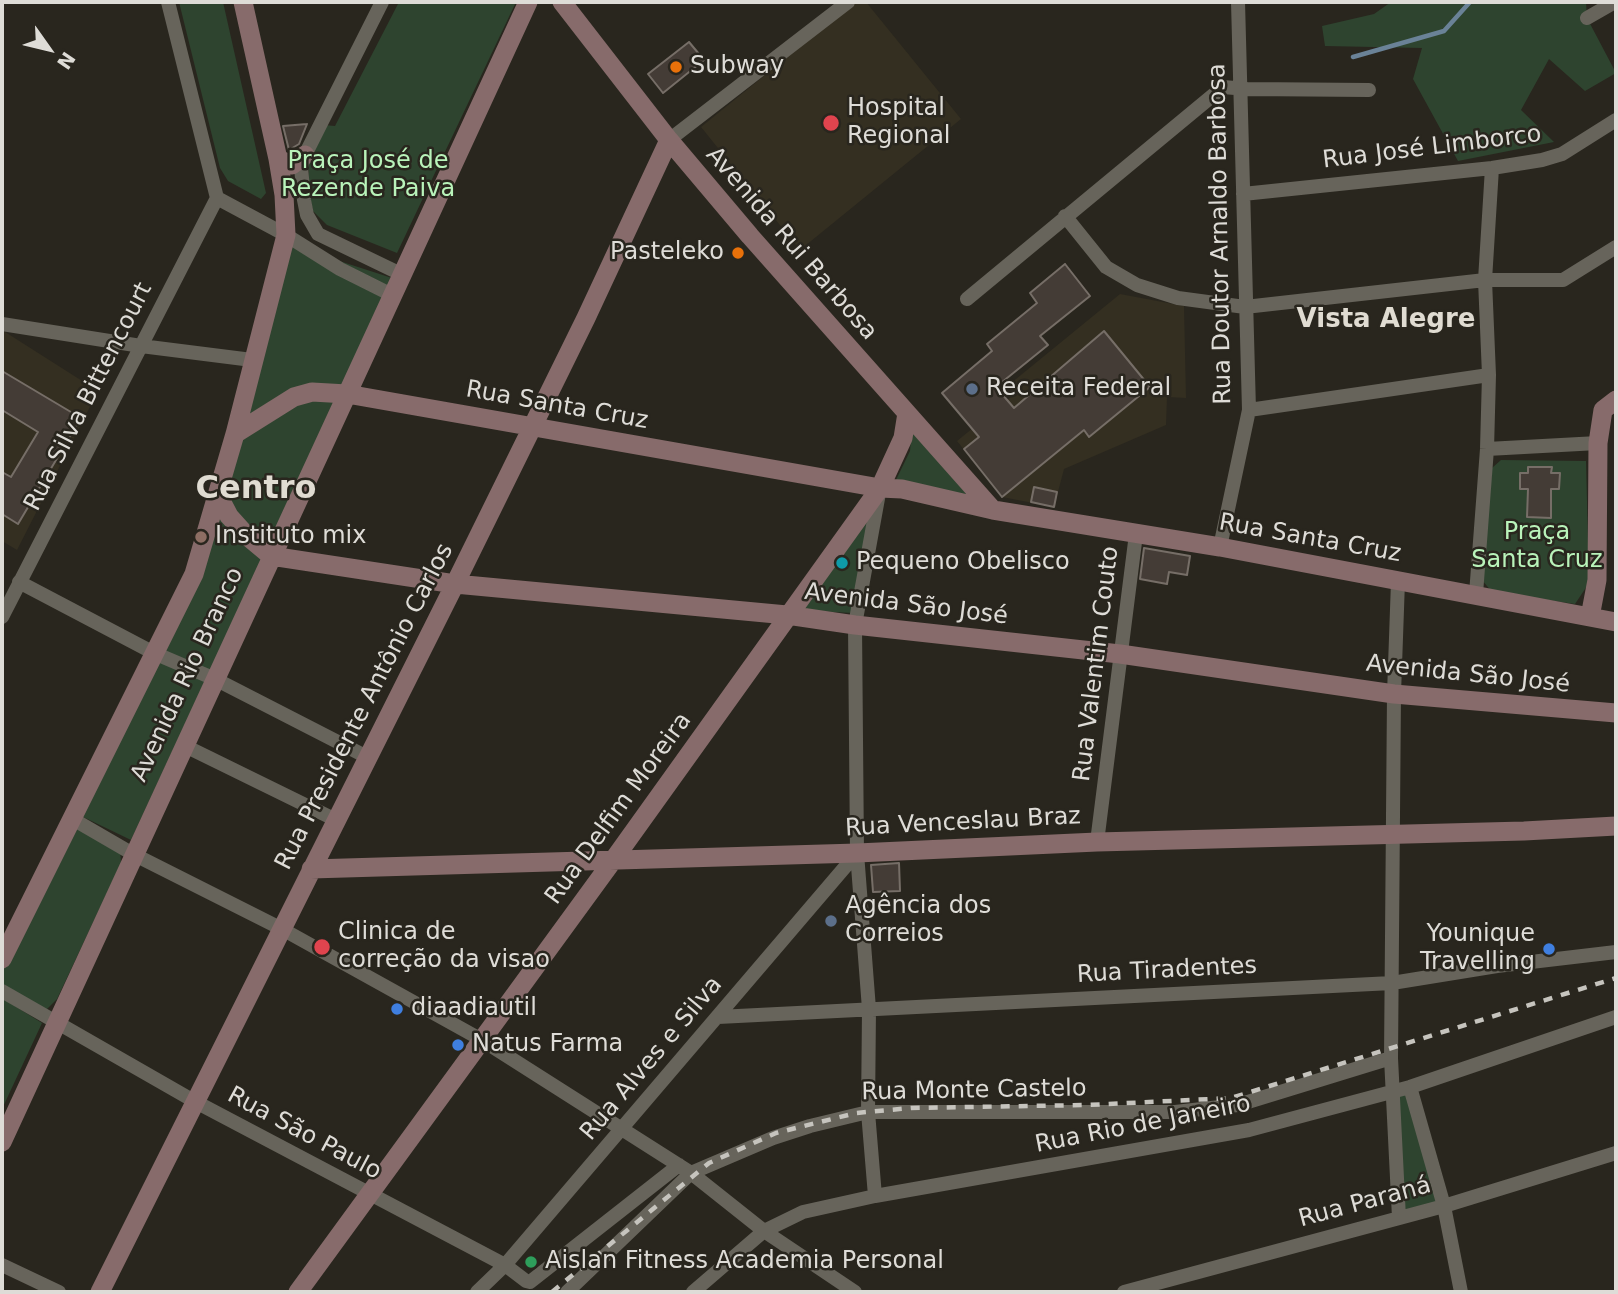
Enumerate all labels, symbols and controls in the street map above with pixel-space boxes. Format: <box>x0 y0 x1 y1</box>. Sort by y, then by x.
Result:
north arrow <box>14 14 84 84</box>
text: N <box>53 48 80 73</box>
place label: Subway <box>690 53 784 81</box>
marker: Subway <box>668 59 684 75</box>
street label: Rua Doutor Arnaldo Barbosa <box>1204 63 1238 405</box>
place label: Hospital Regional <box>847 95 951 151</box>
marker: Hospital Regional <box>821 113 841 133</box>
street label: Rua José Limborco <box>1321 120 1543 176</box>
street label: Avenida Rui Barbosa <box>699 141 883 347</box>
park label: Praça José de Rezende Paiva <box>281 148 455 204</box>
place label: Pasteleko <box>610 239 724 267</box>
marker: Pasteleko <box>730 245 746 261</box>
street label: Rua Silva Bittencourt <box>19 278 159 516</box>
district label: Vista Alegre <box>1297 304 1475 336</box>
place label: Receita Federal <box>986 375 1171 403</box>
street label: Rua Santa Cruz <box>464 376 650 436</box>
marker: Receita Federal <box>964 381 980 397</box>
district label: Centro <box>195 471 317 509</box>
street label: Rua Santa Cruz <box>1217 509 1403 569</box>
park label: Praça Santa Cruz <box>1471 519 1603 575</box>
place label: Instituto mix <box>215 523 366 551</box>
marker: Instituto mix <box>193 529 209 545</box>
street label: Rua Presidente Antônio Carlos <box>270 539 460 875</box>
street label: Rua Valentim Couto <box>1068 545 1126 783</box>
place label: Pequeno Obelisco <box>856 549 1070 577</box>
marker: Pequeno Obelisco <box>834 555 850 571</box>
street label: Avenida Rio Branco <box>126 563 250 787</box>
street label: Avenida São José <box>803 578 1009 632</box>
street label: Avenida São José <box>1365 650 1571 700</box>
street label: Rua Delfim Moreira <box>540 708 698 910</box>
street label: Rua Venceslau Braz <box>844 802 1082 844</box>
place label: Agência dos Correios <box>845 893 991 949</box>
marker: Agência dos Correios <box>823 913 839 929</box>
place label: Clinica de correção da visao <box>338 919 550 975</box>
place label: Younique Travelling <box>1420 921 1535 977</box>
marker: Clinica de correção da visao <box>312 937 332 957</box>
marker: Younique Travelling <box>1541 941 1557 957</box>
street label: Rua Tiradentes <box>1076 952 1258 990</box>
street label: Rua Alves e Silva <box>575 971 729 1147</box>
place label: diaadiautil <box>411 995 537 1023</box>
marker: diaadiautil <box>389 1001 405 1017</box>
place label: Natus Farma <box>472 1031 623 1059</box>
marker: Natus Farma <box>450 1037 466 1053</box>
street label: Rua Monte Castelo <box>861 1075 1087 1107</box>
street label: Rua São Paulo <box>222 1081 386 1187</box>
street label: Rua Rio de Janeiro <box>1033 1090 1253 1160</box>
street label: Rua Paraná <box>1296 1172 1434 1234</box>
place label: Aislan Fitness Academia Personal <box>545 1248 944 1276</box>
marker: Aislan Fitness Academia Personal <box>523 1254 539 1270</box>

